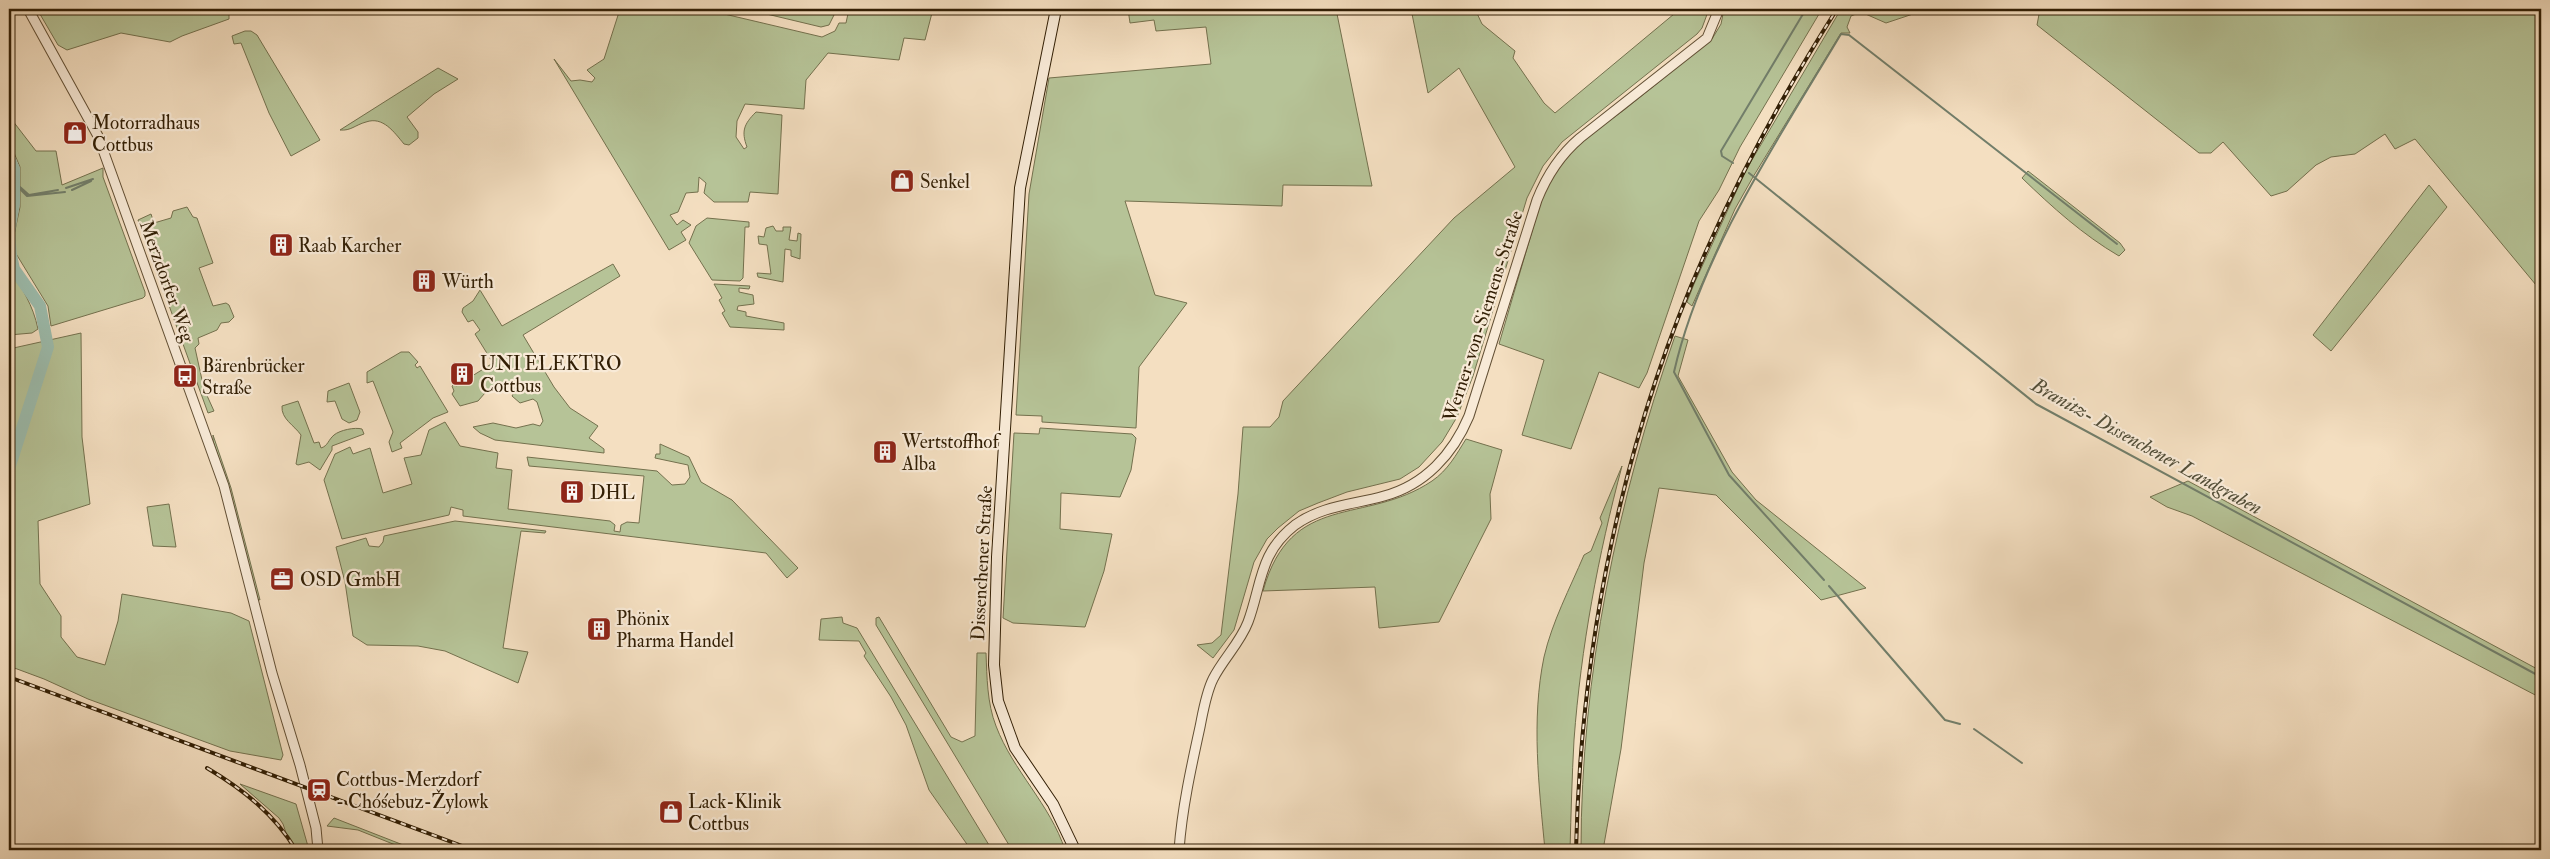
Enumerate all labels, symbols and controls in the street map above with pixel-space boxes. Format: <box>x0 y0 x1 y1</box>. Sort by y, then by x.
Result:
place label: Motorradhaus Cottbus <box>92 111 200 157</box>
shop icon: Motorradhaus Cottbus <box>62 120 88 146</box>
shop icon: Senkel <box>889 168 915 194</box>
place label: Senkel <box>920 170 970 194</box>
street label: Werner-von-Siemens-Straße <box>1437 208 1528 426</box>
street label: Merzdorfer Weg <box>134 217 200 346</box>
building icon: Raab Karcher <box>268 232 294 258</box>
place label: Raab Karcher <box>298 234 401 258</box>
building icon: Würth <box>411 268 437 294</box>
place label: Würth <box>441 270 494 294</box>
place label: UNI ELEKTRO Cottbus <box>480 352 622 398</box>
place label: Bärenbrücker Straße <box>202 354 305 400</box>
building icon: UNI ELEKTRO Cottbus <box>449 361 475 387</box>
bus stop icon: Bärenbrücker Straße <box>172 363 198 389</box>
water label: Branitz- Dissenchener Landgraben <box>2026 372 2266 520</box>
place label: Wertstoffhof Alba <box>901 430 1002 476</box>
building icon: Wertstoffhof Alba <box>872 439 898 465</box>
building icon: DHL <box>559 479 585 505</box>
place label: DHL <box>590 481 635 505</box>
street label: Dissenchener Straße <box>966 485 998 641</box>
office icon: OSD GmbH <box>269 566 295 592</box>
place label: OSD GmbH <box>300 568 401 592</box>
place label: Phönix Pharma Handel <box>616 607 734 653</box>
building icon: Phönix Pharma Handel <box>586 616 612 642</box>
place label: Cottbus-Merzdorf - Chóśebuz-Žylowk <box>336 768 489 814</box>
station icon: Cottbus-Merzdorf - Chóśebuz-Žylowk <box>306 777 332 803</box>
place label: Lack-Klinik Cottbus <box>688 790 782 836</box>
shop icon: Lack-Klinik Cottbus <box>658 799 684 825</box>

